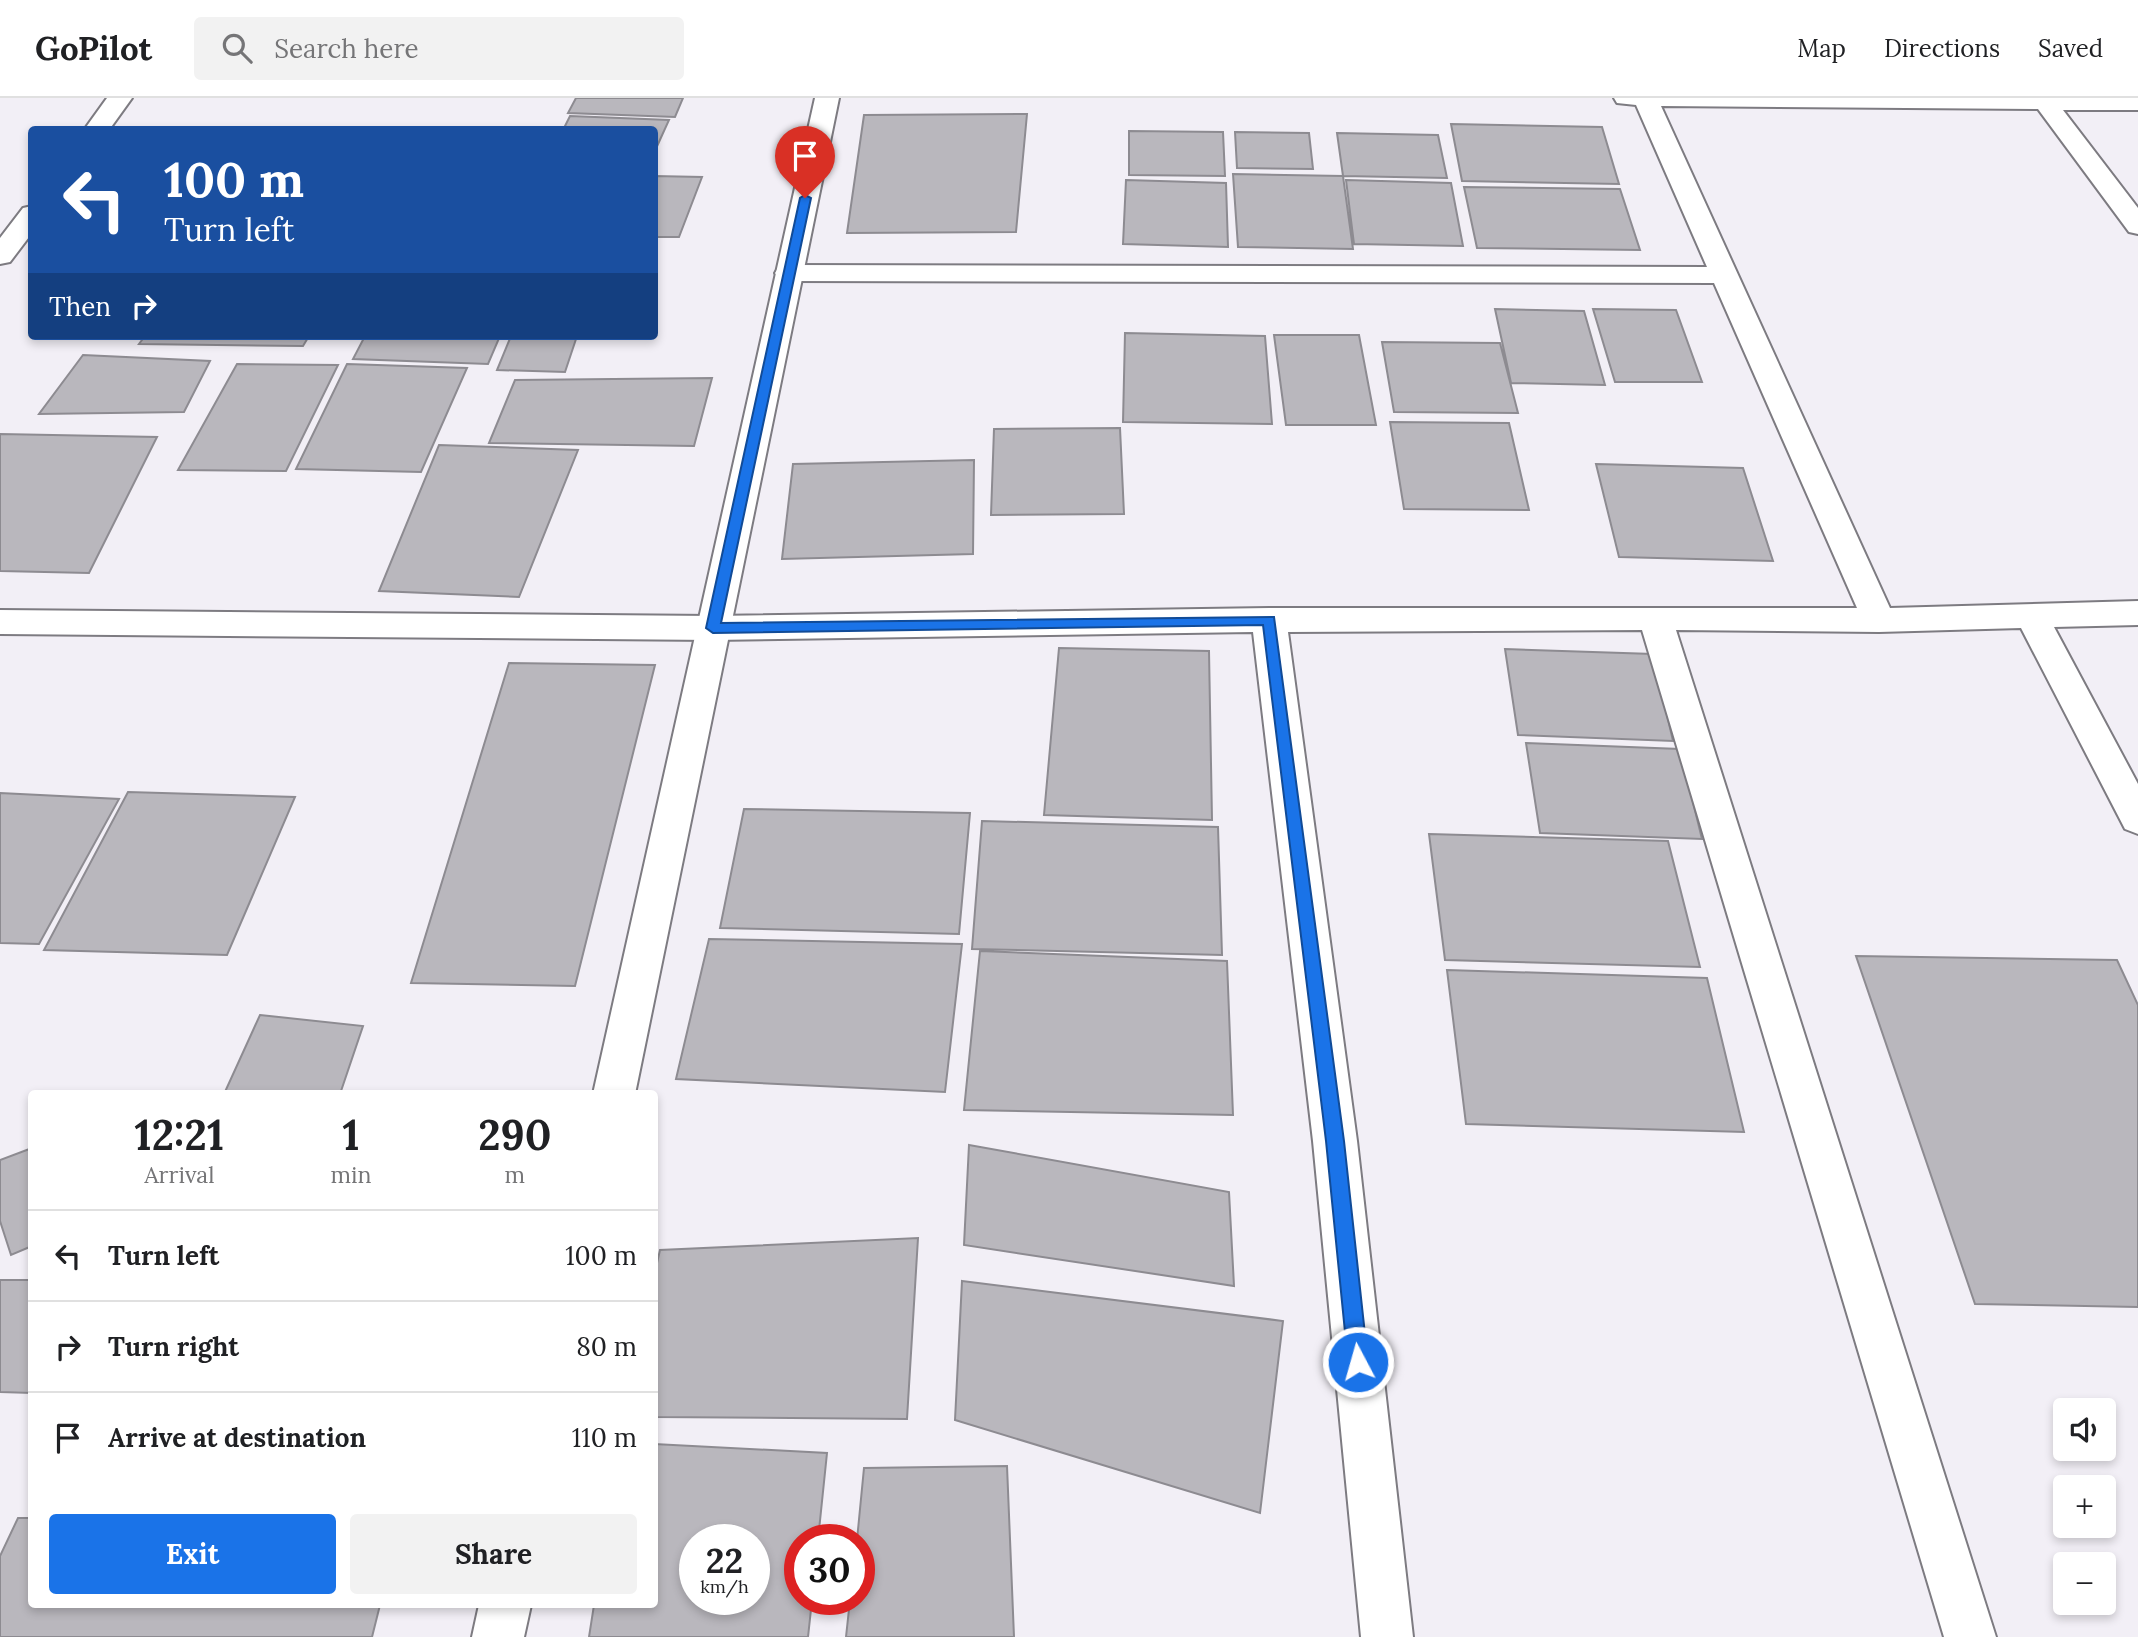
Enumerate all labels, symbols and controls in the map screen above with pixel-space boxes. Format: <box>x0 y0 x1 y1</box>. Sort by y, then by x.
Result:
search box <box>194 17 684 80</box>
text: GoPilot <box>35 27 152 69</box>
icon: search <box>218 29 256 67</box>
text: Search here <box>274 32 419 65</box>
text: Map <box>1797 33 1846 64</box>
text: Directions <box>1884 33 2000 64</box>
text: Saved <box>2038 33 2103 64</box>
pin <box>775 126 835 198</box>
icon: arrive <box>786 137 824 175</box>
text: 100 m <box>164 148 304 210</box>
icon: left <box>49 154 140 245</box>
text: Turn left <box>164 209 294 250</box>
icon: right <box>125 287 163 325</box>
text: Then <box>49 290 111 323</box>
text: 12:21 <box>135 1108 224 1162</box>
text: 1 <box>343 1108 360 1162</box>
text: 290 <box>478 1108 551 1162</box>
text: Arrival <box>144 1160 214 1189</box>
text: min <box>331 1160 372 1189</box>
text: m <box>504 1160 525 1189</box>
icon: left <box>49 1237 87 1275</box>
text: Turn left <box>108 1239 219 1272</box>
text: 100 m <box>565 1239 637 1272</box>
position arrow <box>1321 1325 1395 1399</box>
icon: right <box>49 1328 87 1366</box>
text: Turn right <box>108 1330 239 1363</box>
text: 80 m <box>576 1330 637 1363</box>
map controls <box>2053 1398 2116 1615</box>
button: sound <box>2053 1398 2116 1461</box>
icon: arrive <box>49 1419 87 1457</box>
text: Arrive at destination <box>108 1421 366 1454</box>
text: 110 m <box>572 1421 637 1454</box>
button: + <box>2053 1475 2116 1538</box>
button: Exit <box>49 1514 336 1594</box>
button: Share <box>350 1514 637 1594</box>
speed limit sign: 30 <box>784 1524 875 1615</box>
text: 22 <box>706 1538 743 1583</box>
button: − <box>2053 1552 2116 1615</box>
text: km/h <box>700 1575 749 1598</box>

